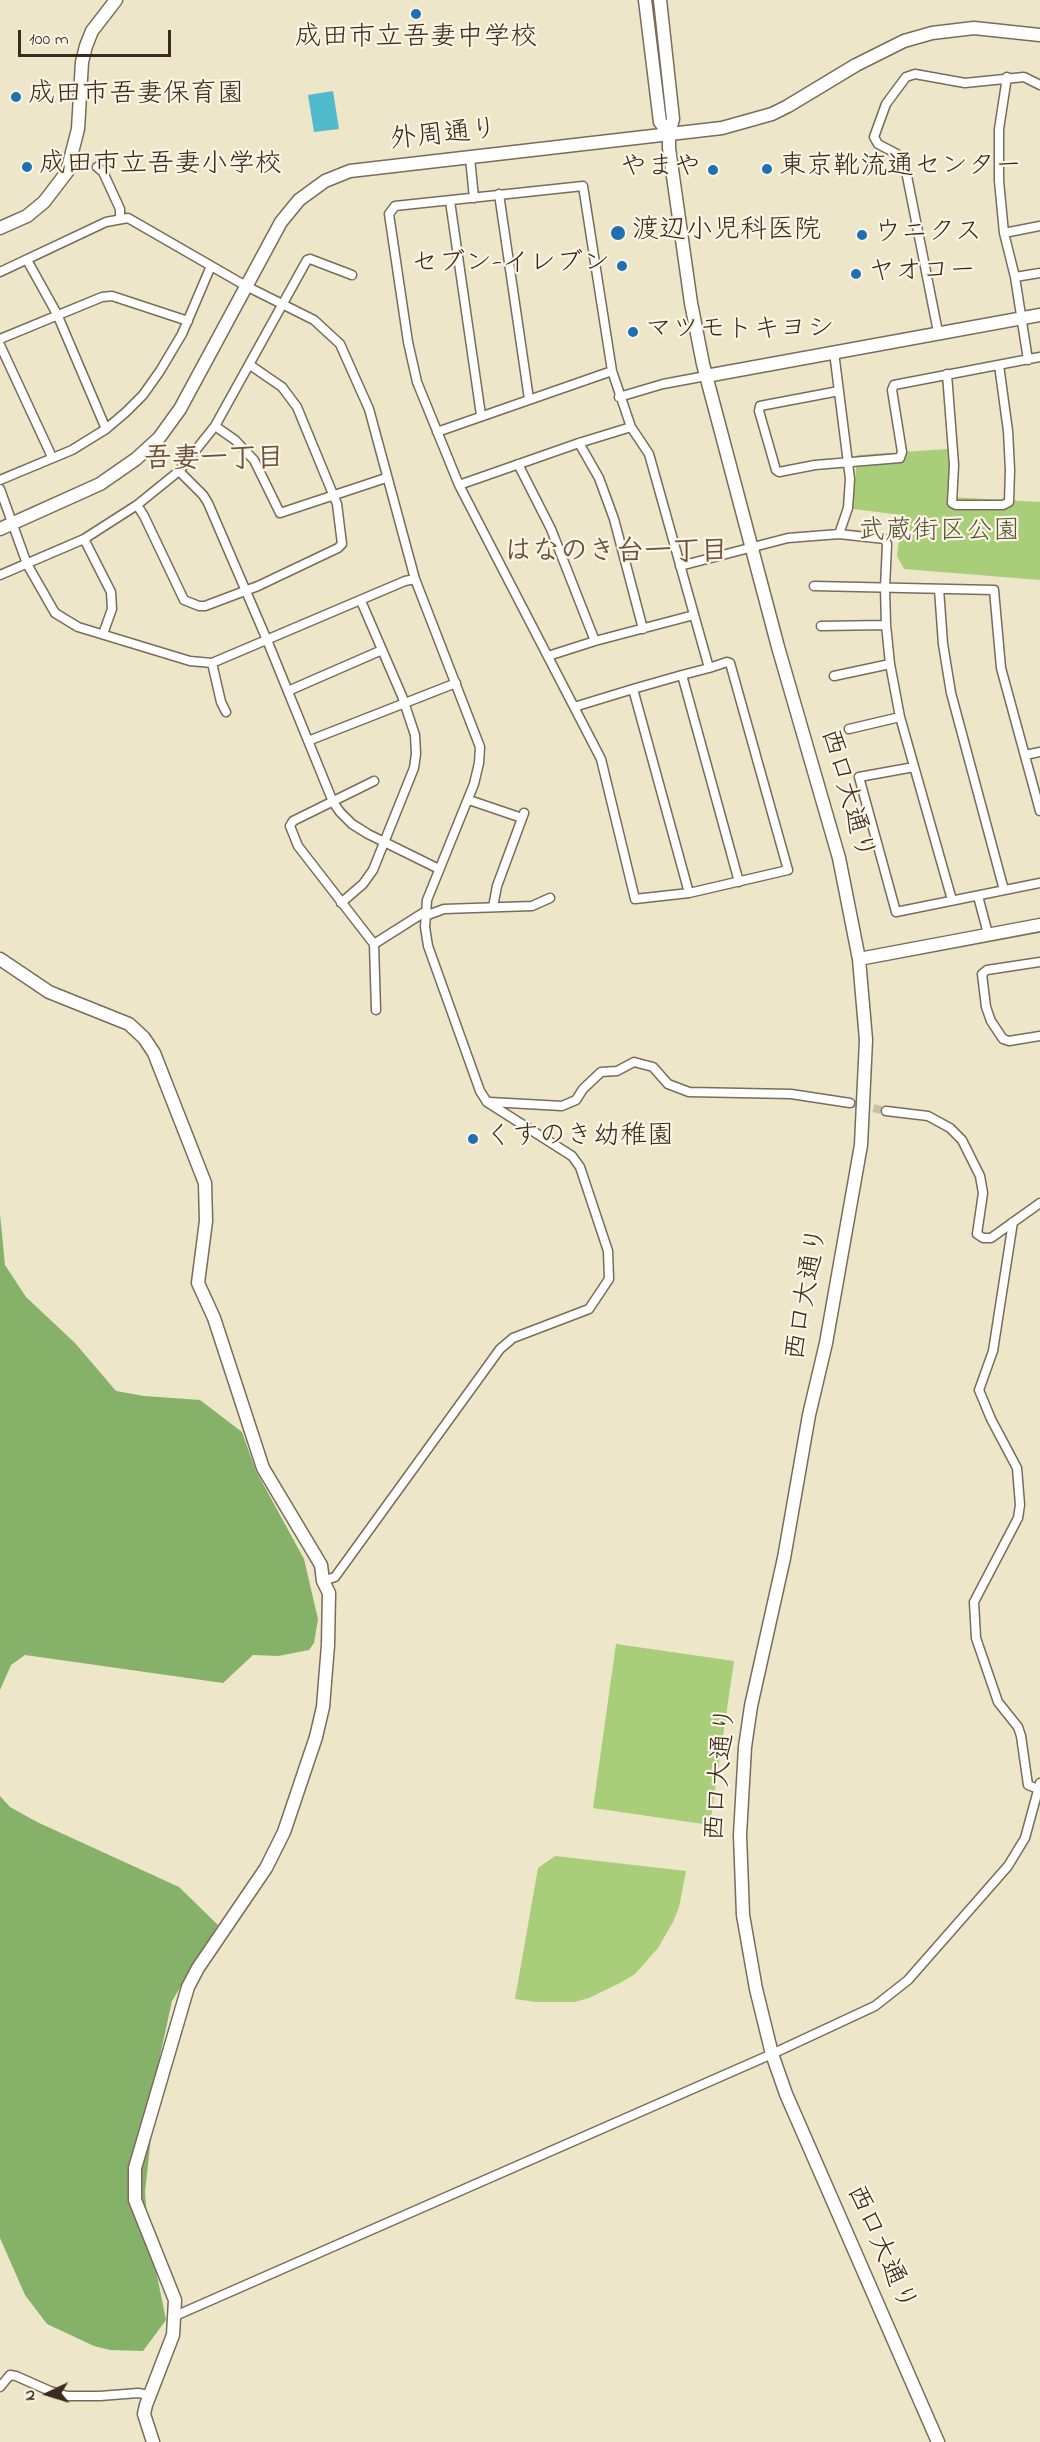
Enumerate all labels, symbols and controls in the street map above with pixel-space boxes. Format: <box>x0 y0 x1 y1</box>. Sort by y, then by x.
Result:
marker: 成田市立吾妻中学校 <box>409 7 423 21</box>
scale bar <box>21 18 174 56</box>
place label: 成田市立吾妻中学校 <box>295 24 537 56</box>
text: 100 m <box>29 27 69 53</box>
place label: 成田市吾妻保育園 <box>28 81 244 113</box>
marker: 成田市吾妻保育園 <box>9 90 23 104</box>
street label: 外周通り <box>389 115 499 159</box>
place label: 成田市立吾妻小学校 <box>39 151 282 183</box>
place label: 東京靴流通センター <box>779 153 1022 185</box>
place label: やまや <box>620 154 701 186</box>
marker: 成田市立吾妻小学校 <box>20 160 34 174</box>
marker: 東京靴流通センター <box>760 162 774 176</box>
marker: やまや <box>706 163 720 177</box>
place label: 渡辺小児科医院 <box>632 217 821 249</box>
place label: ウニクス <box>874 219 982 251</box>
marker: 渡辺小児科医院 <box>609 224 627 242</box>
marker: ウニクス <box>855 228 869 242</box>
place label: セブン-イレブン <box>411 250 610 282</box>
place label: ヤオコー <box>868 258 976 290</box>
marker: セブン-イレブン <box>615 259 629 273</box>
marker: ヤオコー <box>849 267 863 281</box>
place label: マツモトキヨシ <box>645 316 834 348</box>
marker: マツモトキヨシ <box>626 325 640 339</box>
district label: 吾妻一丁目 <box>144 444 284 478</box>
park label: 武蔵街区公園 <box>858 518 1020 550</box>
district label: はなのき台一丁目 <box>504 537 728 571</box>
street label: 西口大通り <box>811 726 879 864</box>
place label: くすのき幼稚園 <box>485 1123 674 1155</box>
marker: くすのき幼稚園 <box>466 1132 480 1146</box>
street label: 西口大通り <box>781 1225 837 1363</box>
street label: 西口大通り <box>701 1705 745 1843</box>
street label: 西口大通り <box>837 2181 921 2317</box>
north arrow <box>18 2364 78 2424</box>
text: N <box>18 2389 42 2401</box>

